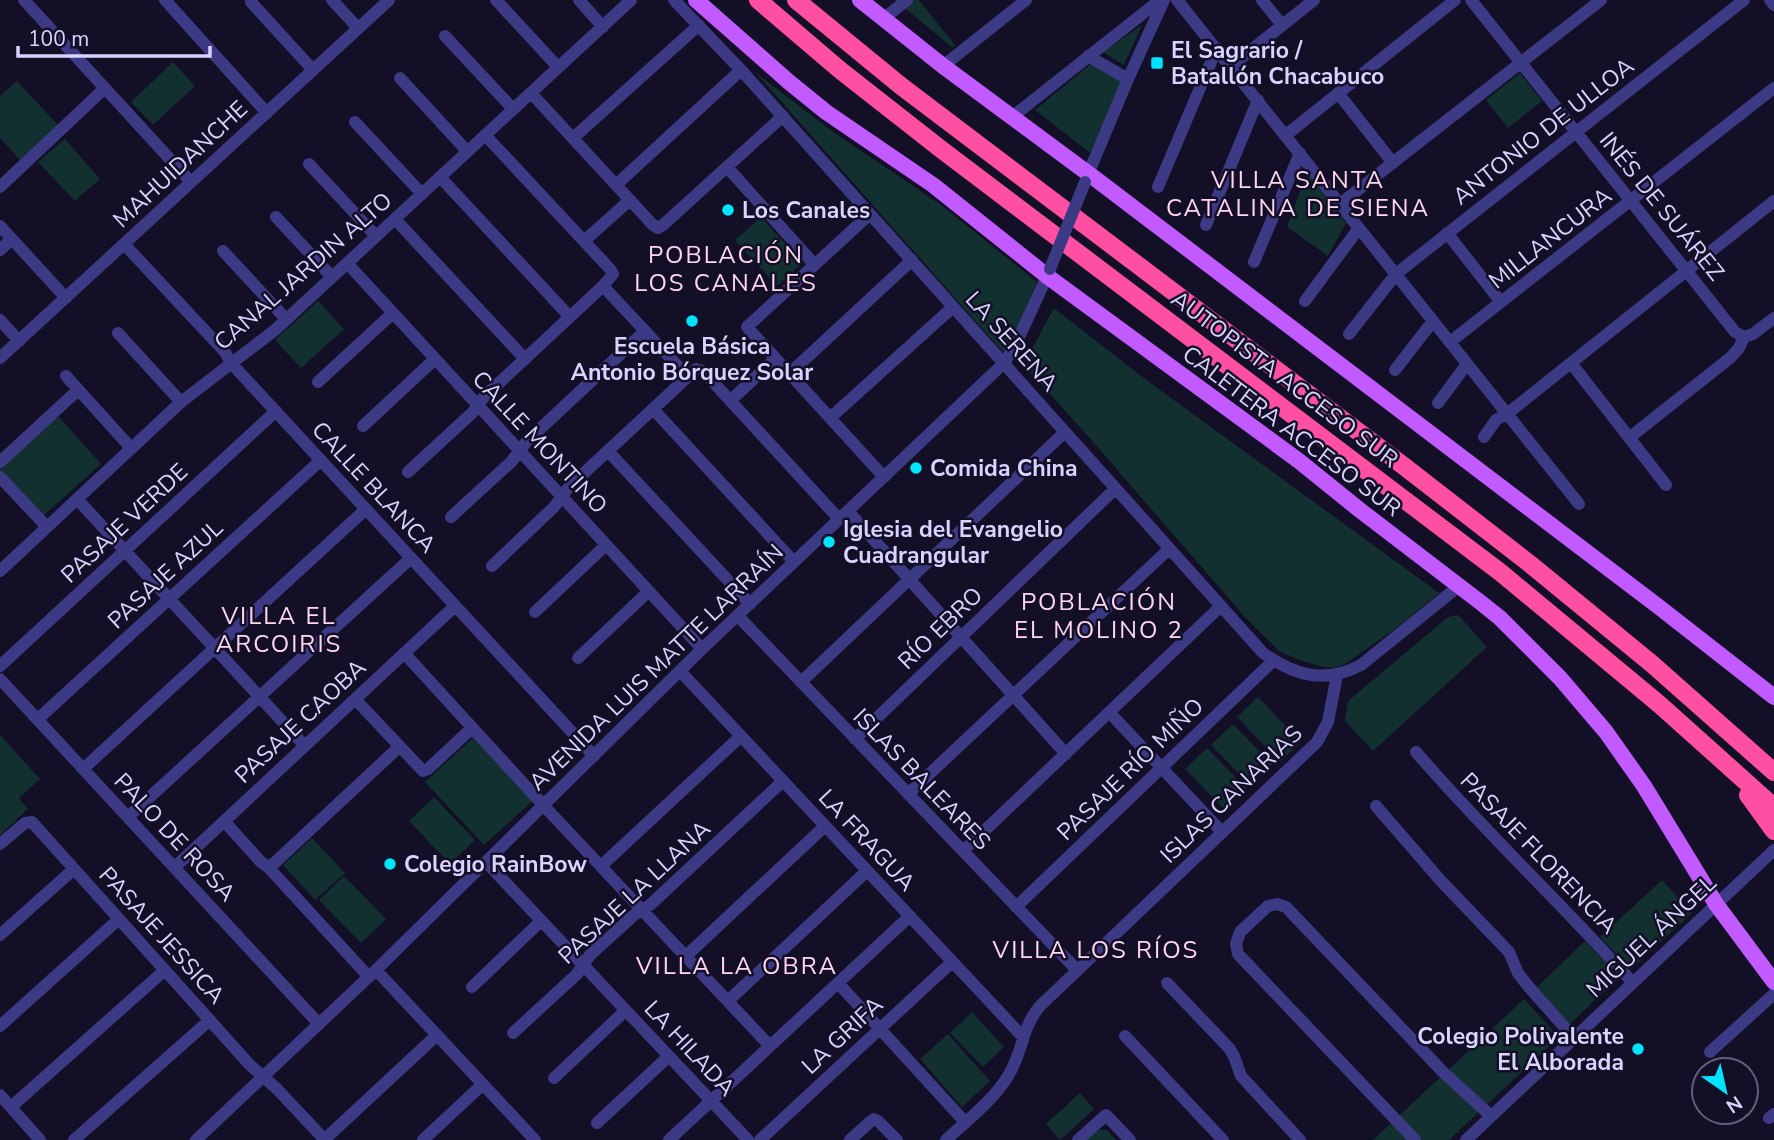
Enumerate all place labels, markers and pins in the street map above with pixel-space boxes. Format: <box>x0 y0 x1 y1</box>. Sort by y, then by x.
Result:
place label: El Sagrario / Batallón Chacabuco <box>1171 35 1384 92</box>
marker: El Sagrario / Batallón Chacabuco <box>1149 55 1165 71</box>
place label: Los Canales <box>742 195 870 226</box>
marker: Los Canales <box>720 202 736 218</box>
marker: Escuela Básica Antonio Bórquez Solar <box>684 313 700 329</box>
place label: Escuela Básica Antonio Bórquez Solar <box>571 331 813 388</box>
place label: Comida China <box>930 453 1078 484</box>
marker: Comida China <box>908 460 924 476</box>
place label: Iglesia del Evangelio Cuadrangular <box>843 514 1063 571</box>
marker: Iglesia del Evangelio Cuadrangular <box>821 534 837 550</box>
place label: Colegio RainBow <box>404 849 587 880</box>
marker: Colegio RainBow <box>382 856 398 872</box>
place label: Colegio Polivalente El Alborada <box>1417 1021 1624 1078</box>
marker: Colegio Polivalente El Alborada <box>1630 1041 1646 1057</box>

